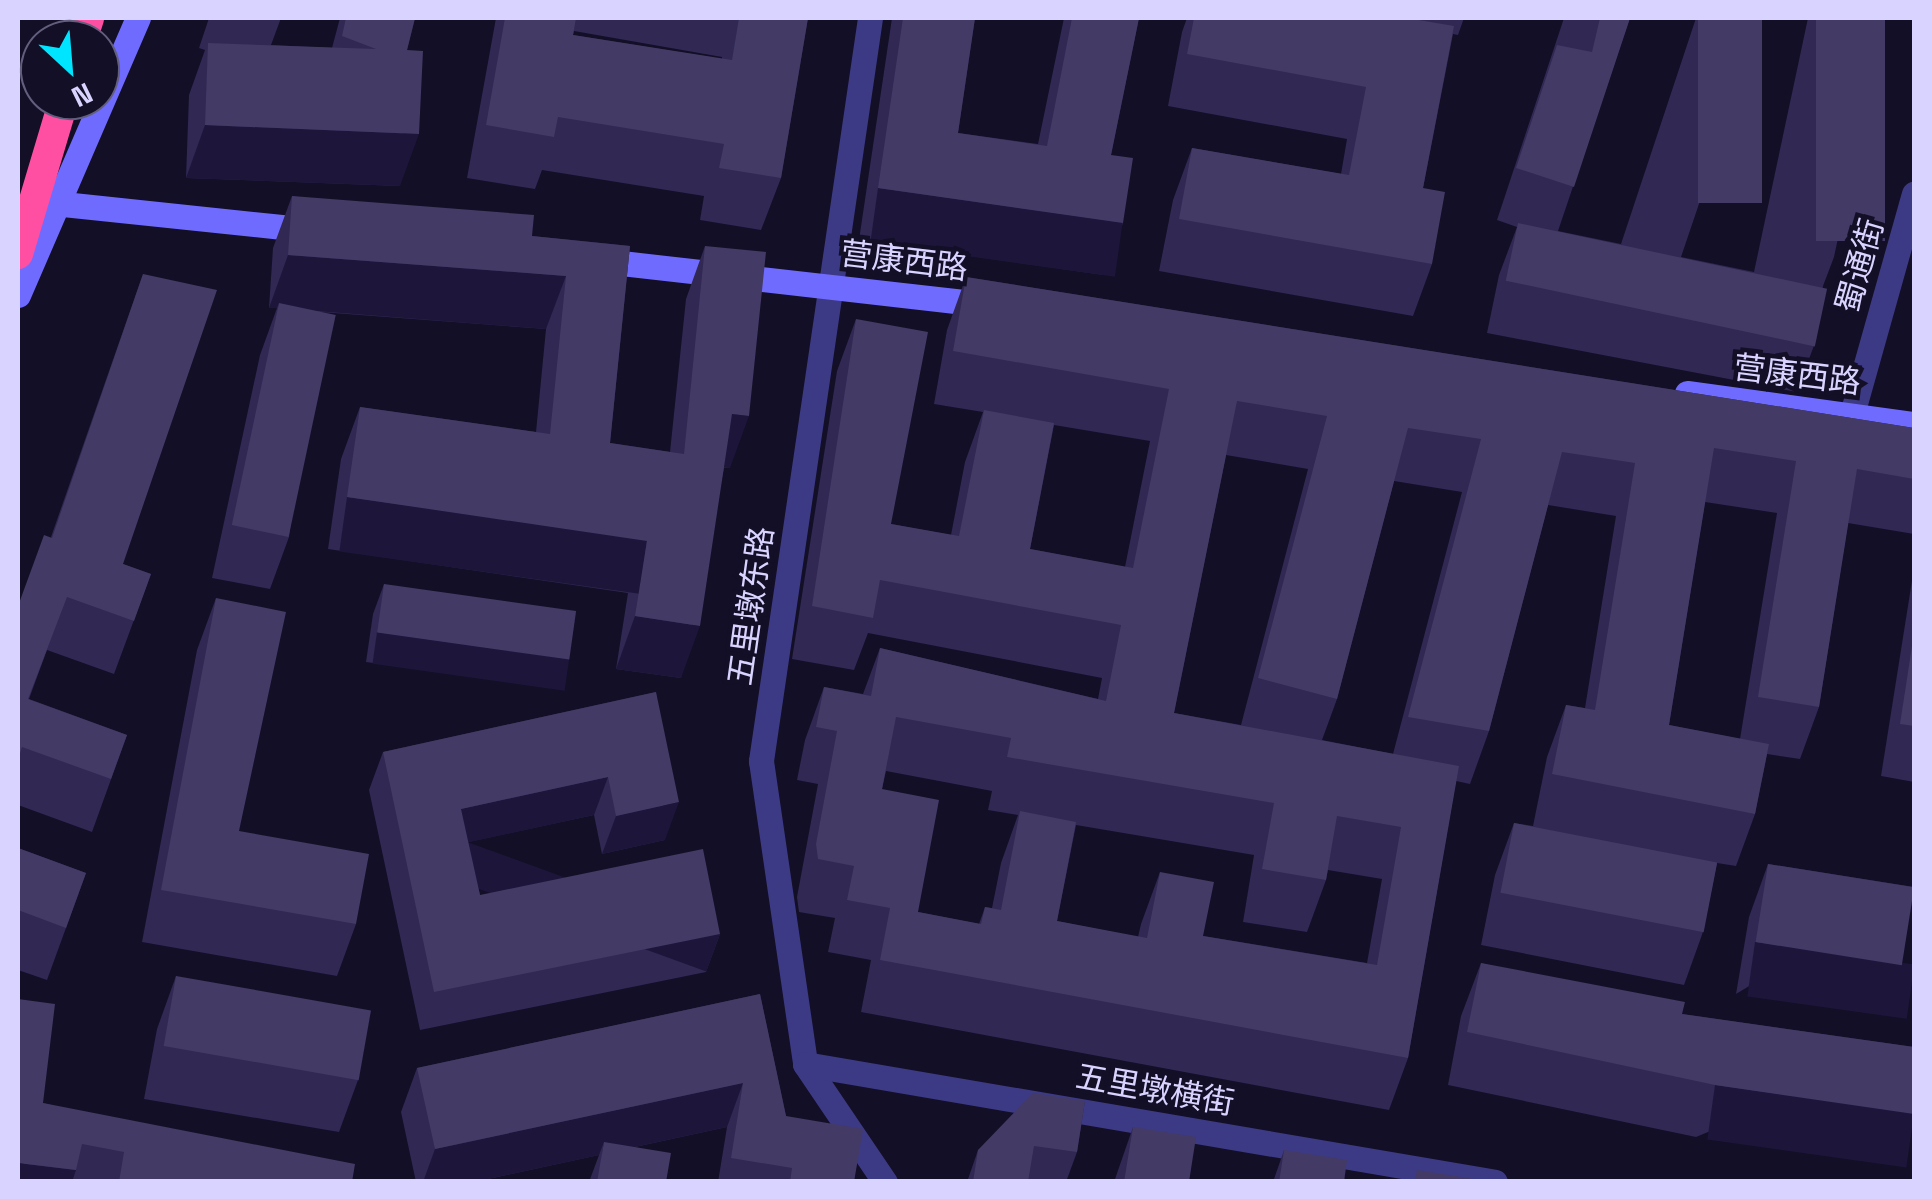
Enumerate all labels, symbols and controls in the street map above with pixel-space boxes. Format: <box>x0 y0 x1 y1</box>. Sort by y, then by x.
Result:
north arrow <box>20 20 120 120</box>
text: N <box>66 75 99 115</box>
street label: 蜀通街 <box>1828 215 1892 317</box>
street label: 营康西路 <box>838 234 970 288</box>
street label: 营康西路 <box>1731 348 1863 402</box>
street label: 五里墩东路 <box>721 524 781 688</box>
street label: 五里墩横街 <box>1073 1057 1237 1123</box>

